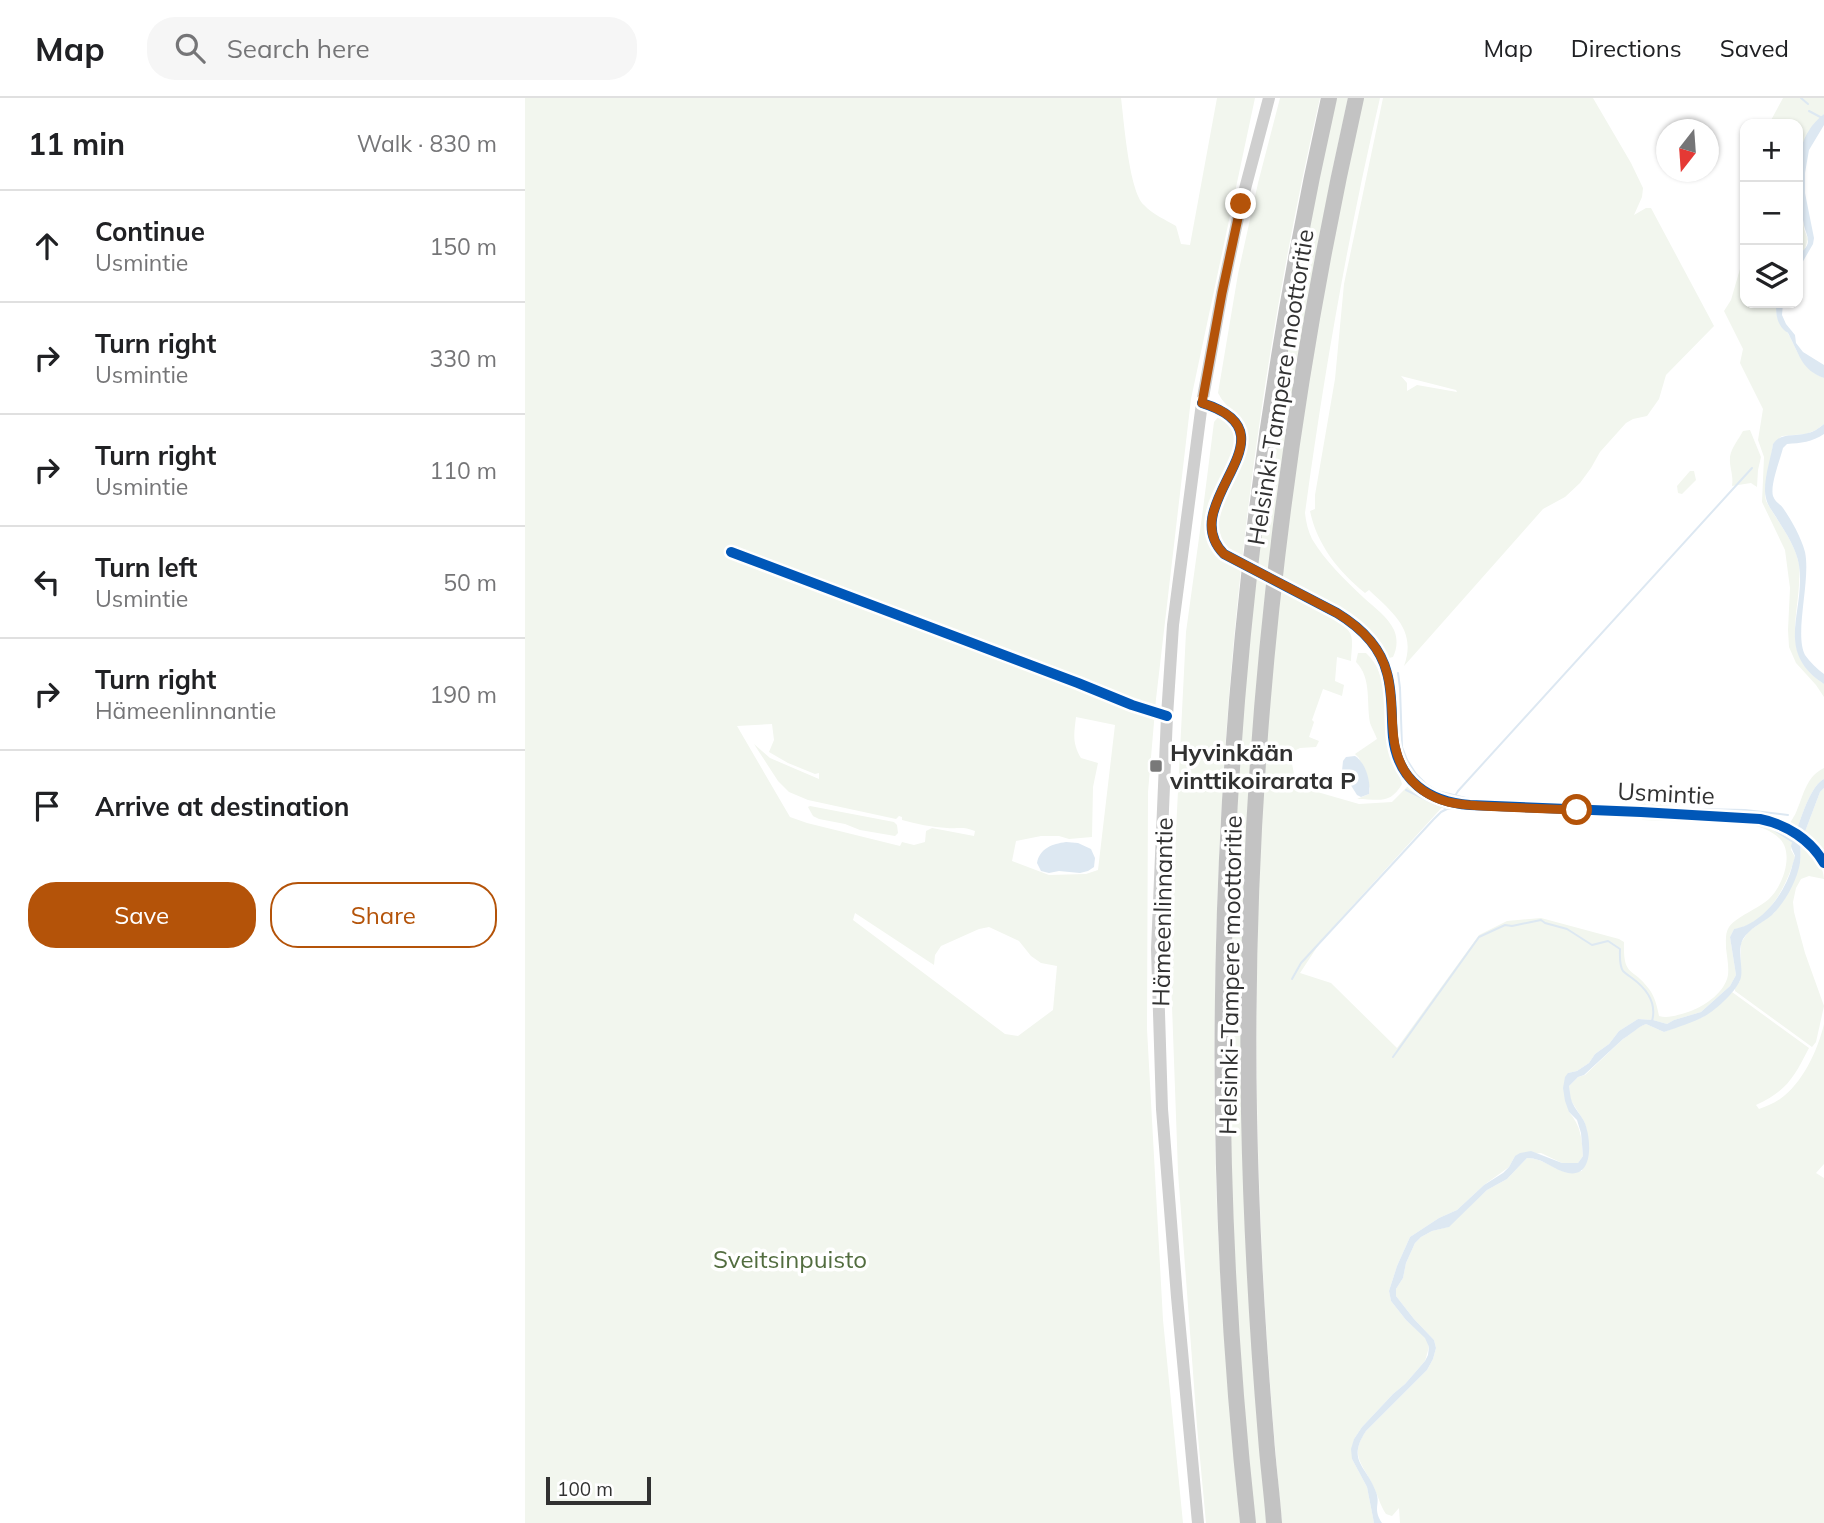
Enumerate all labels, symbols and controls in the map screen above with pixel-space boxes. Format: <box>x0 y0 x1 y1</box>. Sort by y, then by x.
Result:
search box <box>147 17 637 80</box>
text: Map <box>35 28 105 69</box>
icon: search <box>171 29 209 67</box>
text: Search here <box>227 32 370 65</box>
text: Map <box>1483 33 1533 63</box>
text: Directions <box>1571 33 1682 63</box>
text: Saved <box>1720 33 1789 63</box>
north arrow <box>1656 119 1719 182</box>
map controls <box>1740 119 1803 308</box>
button: + <box>1740 119 1803 182</box>
text: 11 min <box>28 125 125 163</box>
text: Walk · 830 m <box>357 129 497 158</box>
button: − <box>1740 182 1803 245</box>
route end <box>1225 188 1256 219</box>
text: Continue <box>95 215 205 248</box>
icon: ahead <box>28 227 66 265</box>
street label: Helsinki-Tampere moottoritie <box>1240 227 1320 547</box>
text: 150 m <box>429 232 497 261</box>
button: layers <box>1740 245 1803 308</box>
text: Usmintie <box>95 248 188 277</box>
text: Turn right <box>95 327 216 360</box>
icon: right <box>28 339 66 377</box>
text: 330 m <box>429 344 497 373</box>
text: Usmintie <box>95 360 188 389</box>
text: Turn right <box>95 439 216 472</box>
icon: right <box>28 451 66 489</box>
text: 110 m <box>429 456 497 485</box>
text: Usmintie <box>95 472 188 501</box>
text: Turn left <box>95 551 197 584</box>
icon: left <box>28 563 66 601</box>
text: 50 m <box>443 568 497 597</box>
text: Usmintie <box>95 584 188 613</box>
text: Turn right <box>95 663 216 696</box>
icon: right <box>28 675 66 713</box>
text: 190 m <box>429 680 497 709</box>
text: Hämeenlinnantie <box>95 696 276 725</box>
place label: Hyvinkään vinttikoirarata P <box>1169 737 1356 795</box>
marker: Hyvinkään vinttikoirarata P <box>1148 758 1164 774</box>
street label: Usmintie <box>1617 775 1715 811</box>
icon: arrive <box>28 787 66 825</box>
text: Arrive at destination <box>95 790 350 823</box>
route start <box>1561 794 1592 825</box>
street label: Helsinki-Tampere moottoritie <box>1212 815 1248 1135</box>
street label: Hämeenlinnantie <box>1145 817 1179 1007</box>
button: Save <box>28 882 256 948</box>
button: Share <box>270 882 497 948</box>
park label: Sveitsinpuisto <box>713 1244 867 1274</box>
scale bar <box>546 1474 651 1506</box>
text: 100 m <box>557 1477 613 1501</box>

